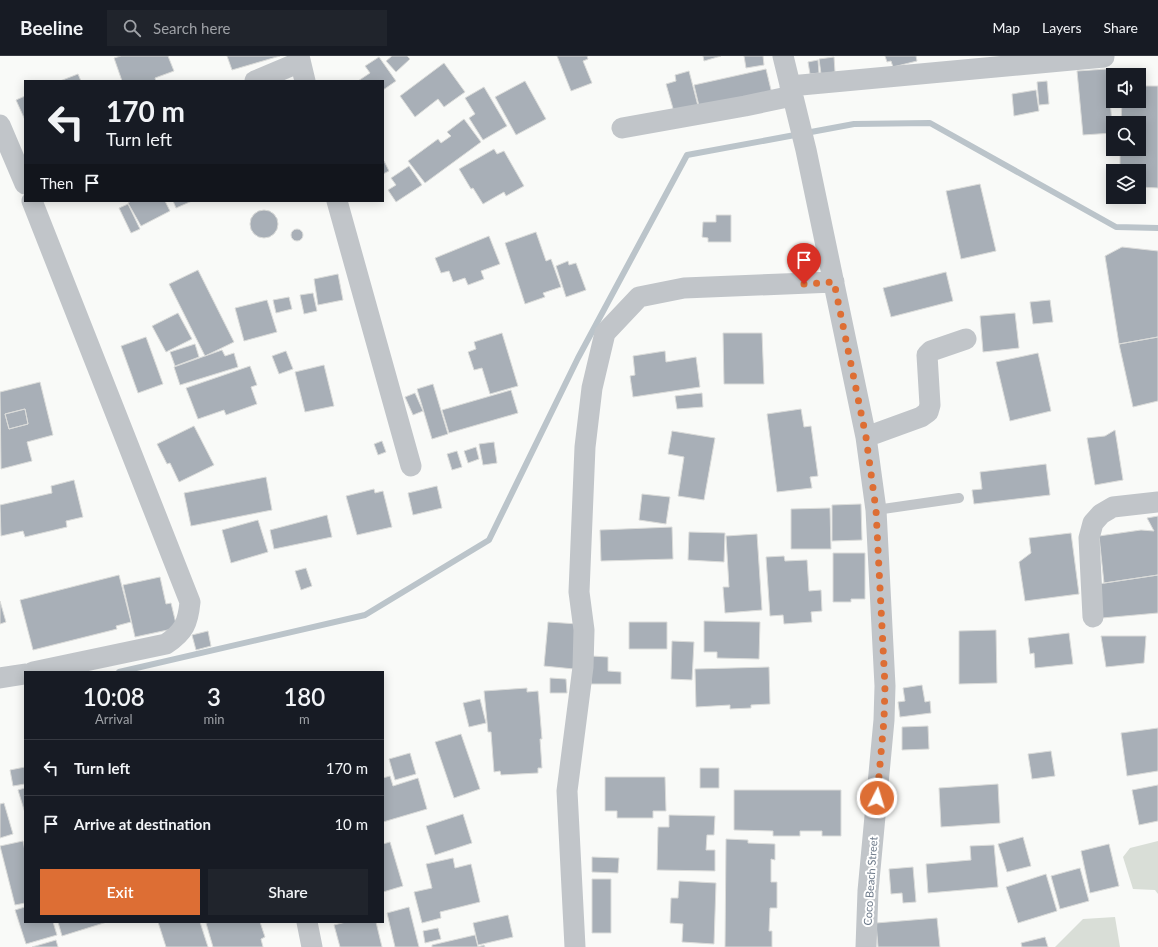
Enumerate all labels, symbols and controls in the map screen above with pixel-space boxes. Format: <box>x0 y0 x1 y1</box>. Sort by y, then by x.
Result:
search box <box>107 10 387 46</box>
text: Beeline <box>20 16 83 39</box>
icon: search <box>121 17 143 39</box>
text: Search here <box>153 19 230 37</box>
text: Map <box>992 19 1020 36</box>
text: Layers <box>1042 19 1082 36</box>
text: Share <box>1104 19 1138 36</box>
map controls <box>1106 68 1146 204</box>
button: sound <box>1106 68 1146 108</box>
text: 170 m <box>106 94 185 128</box>
icon: left <box>40 96 92 148</box>
button: search <box>1106 116 1146 156</box>
text: Turn left <box>106 128 172 150</box>
button: layers <box>1106 164 1146 204</box>
icon: arrive <box>81 172 103 194</box>
text: Then <box>40 174 73 192</box>
pin <box>787 243 821 284</box>
icon: arrive <box>793 249 815 271</box>
text: 10:08 <box>83 682 145 711</box>
text: 3 <box>207 682 221 711</box>
text: 180 <box>283 682 325 711</box>
text: Arrival <box>95 711 132 727</box>
text: min <box>203 711 225 727</box>
text: m <box>299 711 310 727</box>
icon: left <box>40 757 62 779</box>
text: Turn left <box>74 759 130 777</box>
text: 170 m <box>326 759 368 777</box>
position arrow <box>856 777 898 819</box>
icon: arrive <box>40 813 62 835</box>
text: Arrive at destination <box>74 815 211 833</box>
text: 10 m <box>334 815 368 833</box>
street label: Coco Beach Street <box>860 836 880 926</box>
button: Exit <box>40 869 200 915</box>
button: Share <box>208 869 368 915</box>

